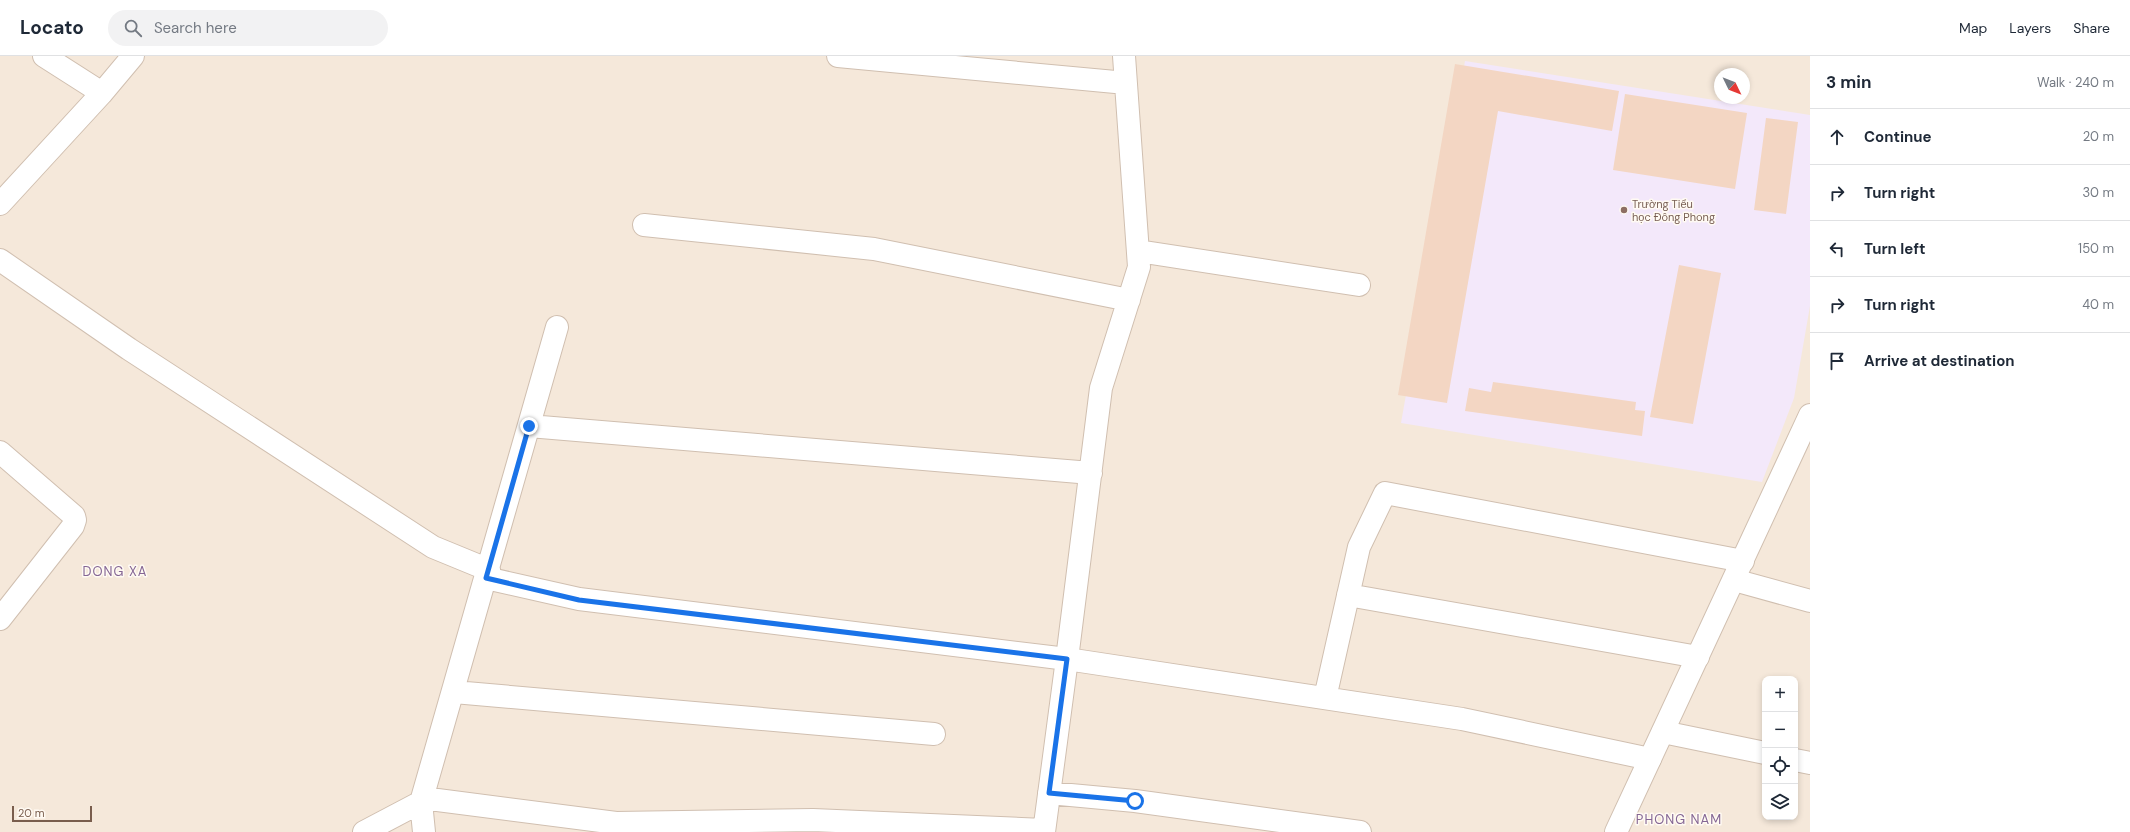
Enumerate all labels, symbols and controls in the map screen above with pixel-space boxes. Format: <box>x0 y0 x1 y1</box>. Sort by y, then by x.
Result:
search box <box>108 10 388 46</box>
text: Locato <box>20 15 84 40</box>
icon: search <box>122 17 144 39</box>
text: Search here <box>154 18 237 38</box>
text: Map <box>1959 19 1987 37</box>
text: Layers <box>2009 19 2051 37</box>
text: Share <box>2073 19 2110 37</box>
north arrow <box>1714 68 1750 104</box>
text: 3 min <box>1826 71 1871 93</box>
text: Walk · 240 m <box>2037 74 2114 91</box>
icon: ahead <box>1826 126 1848 148</box>
text: Continue <box>1864 127 1932 147</box>
text: 20 m <box>2083 128 2114 145</box>
icon: right <box>1826 182 1848 204</box>
text: Turn right <box>1864 183 1935 203</box>
text: 30 m <box>2082 184 2114 201</box>
place label: Trường Tiểu học Đông Phong <box>1632 197 1715 224</box>
marker: Trường Tiểu học Đông Phong <box>1619 205 1629 215</box>
icon: left <box>1826 238 1848 260</box>
text: Turn left <box>1864 239 1925 259</box>
text: 150 m <box>2078 240 2114 257</box>
icon: right <box>1826 294 1848 316</box>
text: Turn right <box>1864 295 1935 315</box>
text: 40 m <box>2082 296 2114 313</box>
icon: arrive <box>1826 350 1848 372</box>
text: Arrive at destination <box>1864 351 2015 371</box>
route end <box>520 417 538 435</box>
district label: DONG XA <box>83 563 147 580</box>
map controls <box>1762 676 1798 820</box>
button: + <box>1762 676 1798 712</box>
button: − <box>1762 712 1798 748</box>
button: locate <box>1762 748 1798 784</box>
button: layers <box>1762 784 1798 820</box>
route start <box>1126 792 1144 810</box>
scale bar <box>12 804 92 823</box>
text: 20 m <box>18 806 44 820</box>
district label: PHONG NAM <box>1636 811 1722 828</box>

